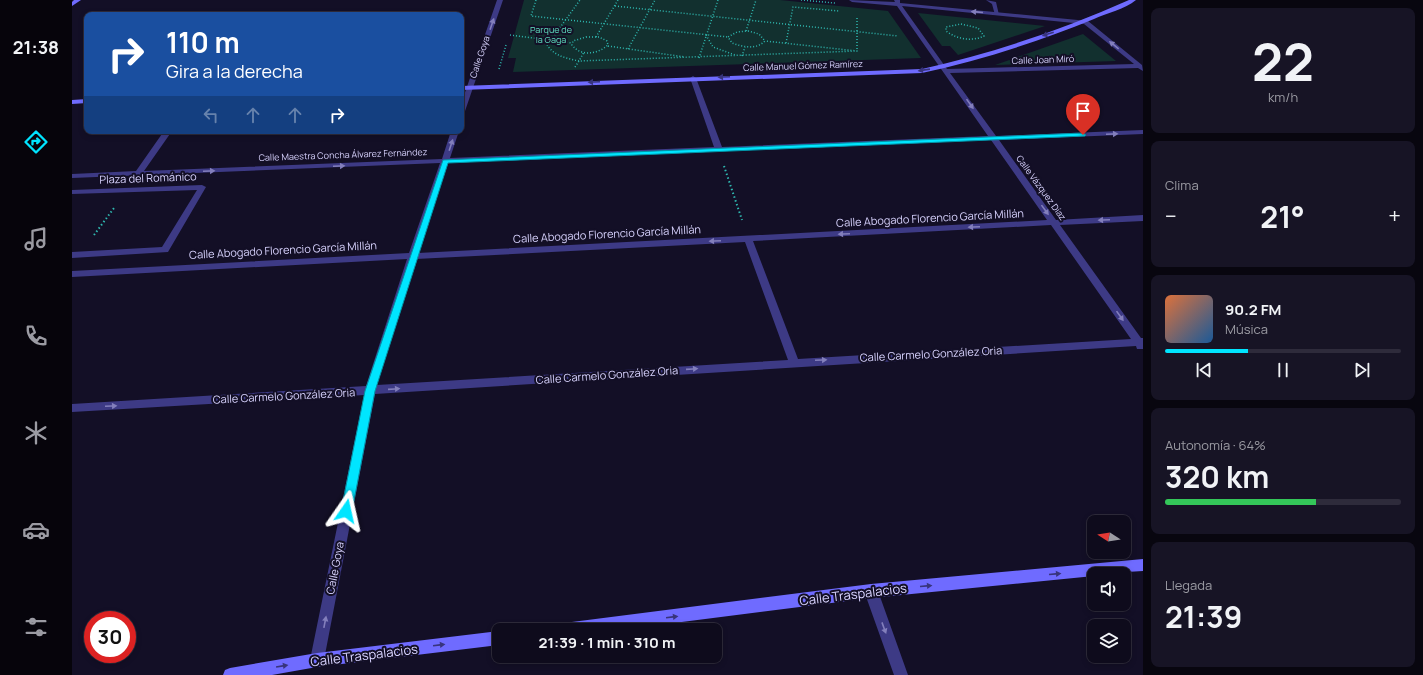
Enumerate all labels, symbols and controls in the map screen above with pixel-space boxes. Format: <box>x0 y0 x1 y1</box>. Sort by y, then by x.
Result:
one-way arrow <box>971 8 983 15</box>
one-way arrow <box>489 18 495 30</box>
text: 110 m <box>166 23 240 61</box>
park label: Parque de la Gaga <box>530 23 572 46</box>
text: 22 <box>1252 26 1314 97</box>
icon: right <box>100 28 152 80</box>
one-way arrow <box>1042 31 1054 37</box>
street label: Calle Goya <box>466 34 493 80</box>
text: 21:38 <box>13 35 59 59</box>
one-way arrow <box>1109 41 1120 50</box>
street label: Calle Joan Miró <box>1012 52 1074 67</box>
street label: Calle Manuel Gómez Ramírez <box>743 57 863 74</box>
text: Gira a la derecha <box>166 59 303 83</box>
one-way arrow <box>918 67 930 73</box>
one-way arrow <box>717 74 730 80</box>
one-way arrow <box>588 79 600 86</box>
text: km/h <box>1268 88 1298 106</box>
pin <box>1066 94 1100 135</box>
one-way arrow <box>966 99 974 109</box>
icon: arrive <box>1072 100 1094 122</box>
icon: left <box>200 104 222 126</box>
icon: ahead <box>242 104 264 126</box>
icon: ahead <box>284 104 306 126</box>
icon: right <box>326 104 348 126</box>
icon: directions <box>22 128 50 156</box>
one-way arrow <box>1106 130 1118 137</box>
one-way arrow <box>448 139 454 151</box>
street label: Calle Maestra Concha Álvarez Fernández <box>258 145 428 164</box>
street label: Calle Vázquez Díaz <box>1013 152 1070 223</box>
one-way arrow <box>333 162 345 169</box>
street label: Plaza del Románico <box>99 168 197 187</box>
one-way arrow <box>203 168 216 174</box>
text: Clima <box>1165 176 1199 194</box>
text: 21° <box>1260 196 1305 237</box>
text: − <box>1165 201 1177 231</box>
text: + <box>1388 201 1401 231</box>
street label: Calle Abogado Florencio García Millán <box>836 205 1024 230</box>
one-way arrow <box>1041 205 1049 215</box>
one-way arrow <box>1097 217 1110 223</box>
street label: Calle Abogado Florencio García Millán <box>513 221 701 246</box>
one-way arrow <box>968 224 980 231</box>
icon: music <box>22 225 50 253</box>
one-way arrow <box>838 231 850 238</box>
street label: Calle Abogado Florencio García Millán <box>189 237 377 262</box>
one-way arrow <box>708 238 721 244</box>
text: 90.2 FM <box>1225 299 1281 320</box>
one-way arrow <box>1116 311 1124 321</box>
text: Música <box>1225 320 1268 338</box>
icon: phone <box>22 322 50 350</box>
street label: Calle Carmelo González Oria <box>859 342 1003 365</box>
one-way arrow <box>815 357 827 364</box>
icon: previous <box>1193 359 1215 381</box>
icon: pause <box>1272 359 1294 381</box>
icon: next <box>1351 359 1373 381</box>
street label: Calle Carmelo González Oria <box>535 362 679 387</box>
one-way arrow <box>686 365 698 372</box>
street label: Calle Carmelo González Oria <box>212 384 356 407</box>
one-way arrow <box>388 386 400 393</box>
one-way arrow <box>105 403 118 409</box>
icon: climate <box>22 419 50 447</box>
text: Autonomía · 64% <box>1165 436 1266 454</box>
text: 320 km <box>1165 456 1269 497</box>
position arrow <box>325 490 367 532</box>
north arrow <box>1087 515 1131 559</box>
map controls <box>1087 515 1131 663</box>
icon: car <box>22 516 50 544</box>
street label: Calle Goya <box>322 540 347 596</box>
button: sound <box>1087 567 1131 611</box>
one-way arrow <box>1049 570 1061 577</box>
text: Llegada <box>1165 576 1212 594</box>
street label: Calle Traspalacios <box>798 578 908 610</box>
one-way arrow <box>920 582 932 589</box>
text: 21:39 <box>1165 596 1242 637</box>
speed limit sign: 30 <box>84 611 136 663</box>
icon: filters <box>22 613 50 641</box>
one-way arrow <box>666 614 678 620</box>
one-way arrow <box>322 616 328 628</box>
button: layers <box>1087 619 1131 663</box>
one-way arrow <box>881 622 887 634</box>
text: 21:39 · 1 min · 310 m <box>539 632 675 653</box>
street label: Calle Traspalacios <box>309 639 419 671</box>
one-way arrow <box>433 642 445 649</box>
one-way arrow <box>276 663 288 669</box>

